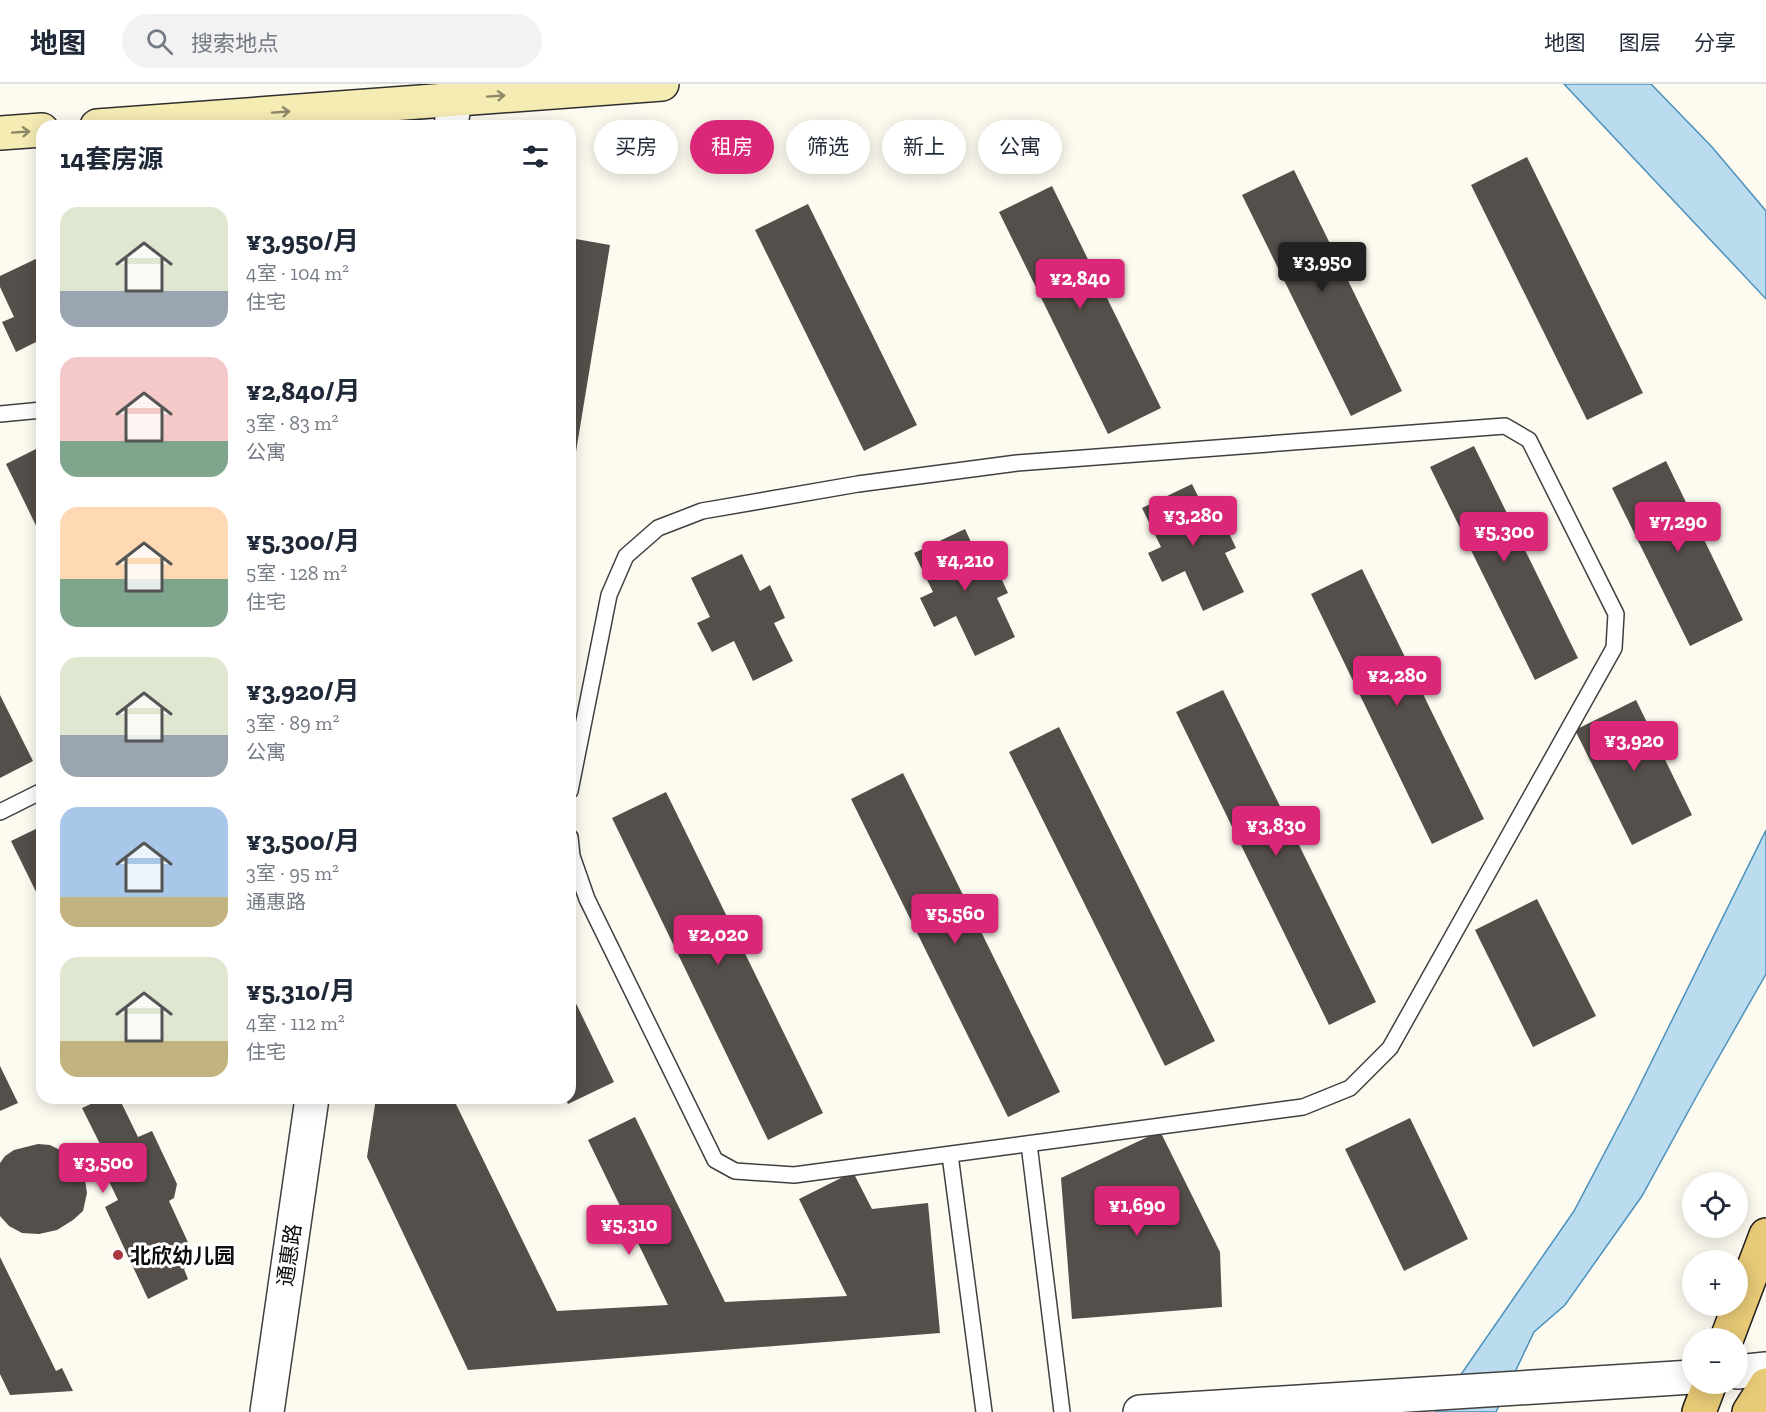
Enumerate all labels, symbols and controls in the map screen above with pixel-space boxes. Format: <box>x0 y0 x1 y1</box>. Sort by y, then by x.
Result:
search box <box>122 14 542 68</box>
icon: search <box>143 25 176 58</box>
text: 地图 <box>30 27 86 60</box>
text: 搜索地点 <box>191 30 279 57</box>
text: 地图 <box>1544 30 1586 55</box>
text: 图层 <box>1619 30 1661 55</box>
text: 分享 <box>1694 30 1736 55</box>
one-way arrow <box>486 90 505 101</box>
one-way arrow <box>270 106 290 117</box>
chip: 买房 <box>594 120 678 174</box>
chip: 租房 <box>690 120 774 174</box>
chip: 筛选 <box>786 120 870 174</box>
chip: 新上 <box>882 120 966 174</box>
chip: 公寓 <box>978 120 1062 174</box>
one-way arrow <box>11 126 30 137</box>
icon: filters <box>519 140 552 173</box>
text: 14套房源 <box>60 143 163 175</box>
text: ¥3,950/月 <box>246 225 359 257</box>
icon: home <box>108 231 180 303</box>
pin: ¥3,950 <box>1273 242 1371 293</box>
text: ¥3,950 <box>1292 249 1352 273</box>
pin: ¥2,840 <box>1031 259 1129 310</box>
text: 4室 · 104 m² <box>246 261 349 285</box>
text: ¥2,840 <box>1050 266 1110 290</box>
text: 住宅 <box>246 290 286 314</box>
text: ¥2,840/月 <box>246 375 361 407</box>
icon: home <box>108 381 180 453</box>
text: 3室 · 83 m² <box>246 411 339 435</box>
text: 公寓 <box>246 440 286 464</box>
pin: ¥3,280 <box>1144 496 1242 547</box>
pin: ¥7,290 <box>1629 502 1727 553</box>
text: ¥3,280 <box>1163 503 1223 527</box>
text: ¥7,290 <box>1649 509 1707 533</box>
pin: ¥5,300 <box>1455 512 1553 563</box>
text: ¥5,300 <box>1474 519 1534 543</box>
text: ¥5,300/月 <box>246 525 360 557</box>
icon: home <box>108 531 180 603</box>
pin: ¥4,210 <box>916 541 1014 592</box>
text: ¥4,210 <box>936 548 994 572</box>
text: 5室 · 128 m² <box>246 561 347 585</box>
text: 住宅 <box>246 590 286 614</box>
pin: ¥2,280 <box>1348 656 1446 707</box>
text: ¥2,280 <box>1367 663 1427 687</box>
text: ¥3,920/月 <box>246 675 359 707</box>
icon: home <box>108 681 180 753</box>
text: 3室 · 89 m² <box>246 711 339 735</box>
pin: ¥3,920 <box>1585 721 1683 772</box>
text: ¥3,920 <box>1604 728 1664 752</box>
text: 公寓 <box>246 740 286 764</box>
pin: ¥3,830 <box>1227 806 1325 857</box>
text: ¥3,830 <box>1246 813 1306 837</box>
text: ¥3,500/月 <box>246 825 360 857</box>
icon: home <box>108 831 180 903</box>
text: 3室 · 95 m² <box>246 861 339 885</box>
text: 通惠路 <box>246 890 306 914</box>
pin: ¥5,560 <box>906 894 1004 945</box>
text: ¥5,560 <box>925 901 985 925</box>
pin: ¥2,020 <box>669 915 767 966</box>
text: ¥2,020 <box>688 922 748 946</box>
text: ¥5,310/月 <box>246 975 356 1007</box>
icon: home <box>108 981 180 1053</box>
text: 4室 · 112 m² <box>246 1011 345 1035</box>
text: 住宅 <box>246 1040 286 1064</box>
pin: ¥3,500 <box>54 1143 152 1194</box>
text: ¥3,500 <box>73 1150 133 1174</box>
map controls <box>1682 1172 1748 1394</box>
button: locate <box>1682 1172 1748 1238</box>
pin: ¥1,690 <box>1088 1186 1186 1237</box>
text: ¥1,690 <box>1108 1193 1166 1217</box>
pin: ¥5,310 <box>580 1205 678 1256</box>
text: ¥5,310 <box>600 1212 658 1236</box>
street label: 通惠路 <box>272 1222 306 1288</box>
place label: 北欣幼儿园 <box>130 1243 235 1268</box>
marker: 北欣幼儿园 <box>111 1248 125 1262</box>
button: + <box>1682 1250 1748 1316</box>
button: − <box>1682 1328 1748 1394</box>

